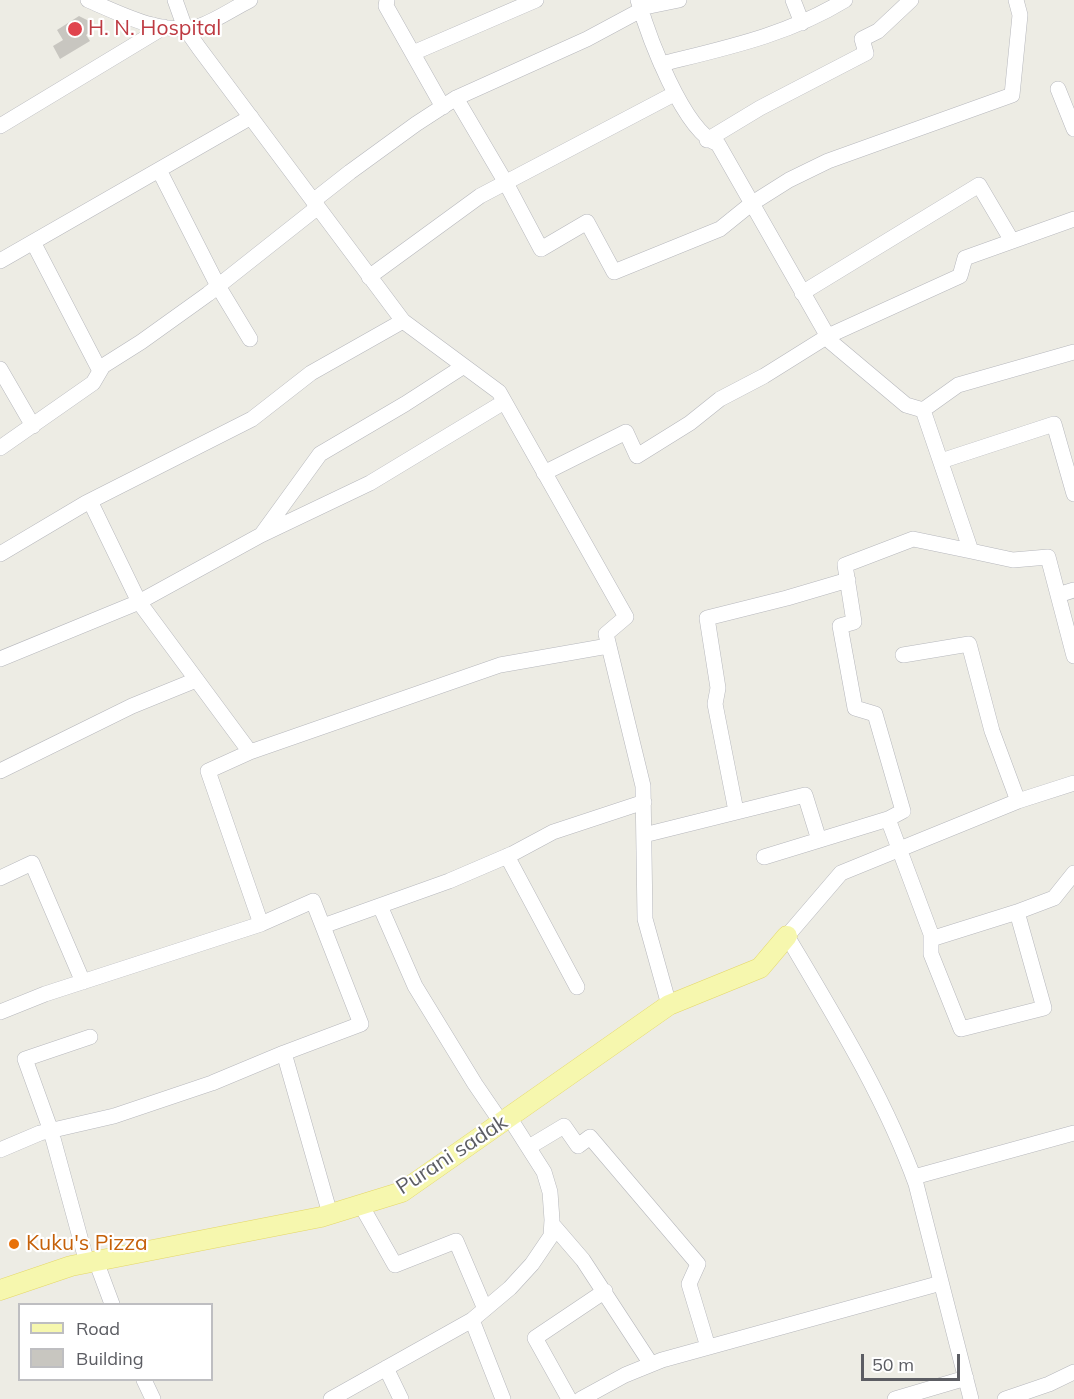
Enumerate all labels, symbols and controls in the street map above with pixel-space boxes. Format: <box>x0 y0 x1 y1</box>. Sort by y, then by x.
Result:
place label: H. N. Hospital <box>88 16 221 42</box>
marker: H. N. Hospital <box>66 20 84 38</box>
street label: Purani sadak <box>392 1110 512 1200</box>
place label: Kuku's Pizza <box>26 1231 148 1257</box>
marker: Kuku's Pizza <box>7 1237 21 1251</box>
legend <box>18 1303 213 1381</box>
text: Road <box>76 1317 120 1340</box>
scale bar <box>864 1342 963 1380</box>
text: Building <box>76 1347 144 1370</box>
text: 50 m <box>872 1353 914 1376</box>

